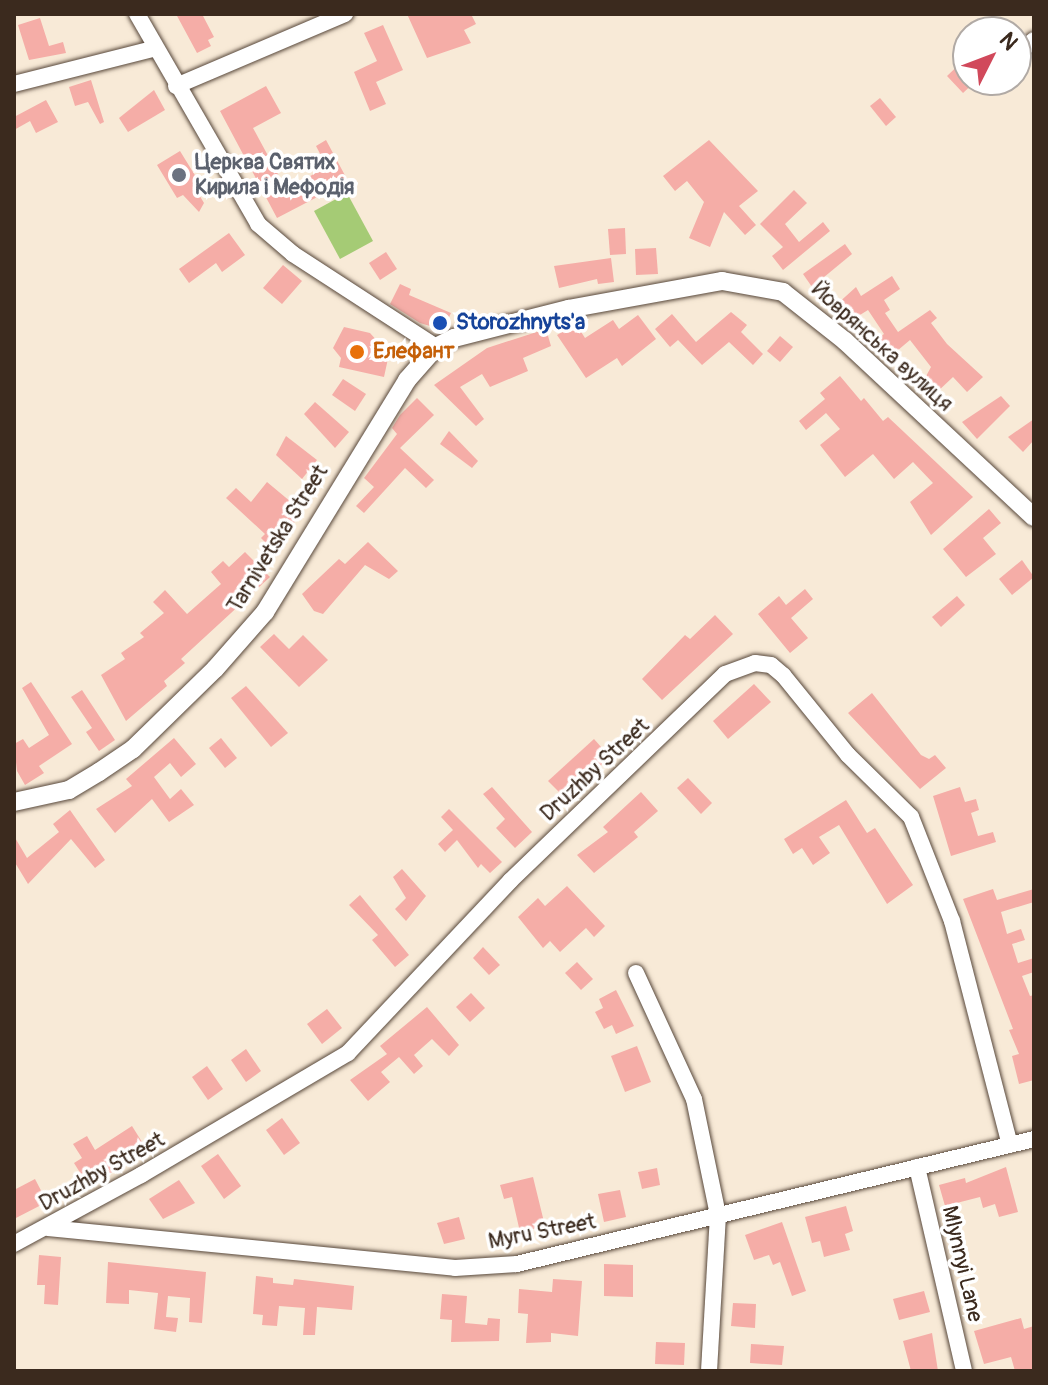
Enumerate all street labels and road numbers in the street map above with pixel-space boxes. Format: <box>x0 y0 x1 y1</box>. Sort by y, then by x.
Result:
street label: Йоврянська вулиця <box>806 277 958 417</box>
street label: Tarnivetska Street <box>222 460 334 618</box>
street label: Druzhby Street <box>535 713 655 827</box>
street label: Druzhby Street <box>35 1127 169 1217</box>
street label: Mlynnyi Lane <box>936 1203 988 1325</box>
street label: Myru Street <box>486 1209 598 1255</box>

